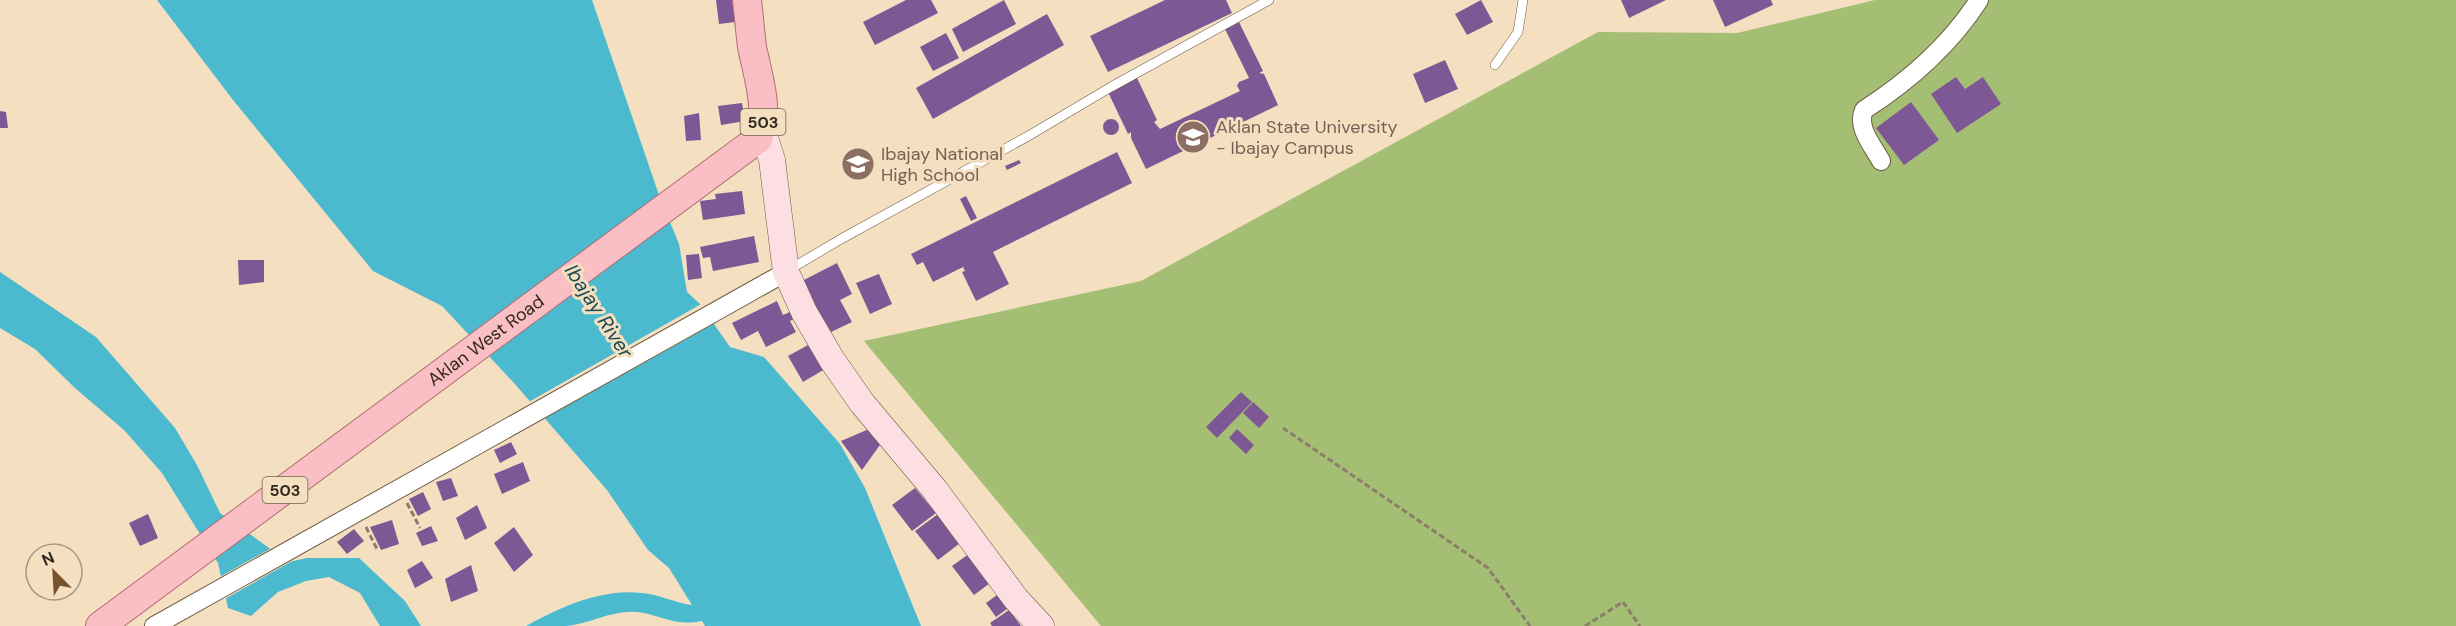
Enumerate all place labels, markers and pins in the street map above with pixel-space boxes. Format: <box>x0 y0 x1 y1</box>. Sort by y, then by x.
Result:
place label: Aklan State University - Ibajay Campus <box>1216 115 1398 160</box>
school or university icon: Aklan State University - Ibajay Campus <box>1175 119 1211 155</box>
place label: Ibajay National High School <box>881 142 1003 187</box>
school or university icon: Ibajay National High School <box>840 146 876 182</box>

